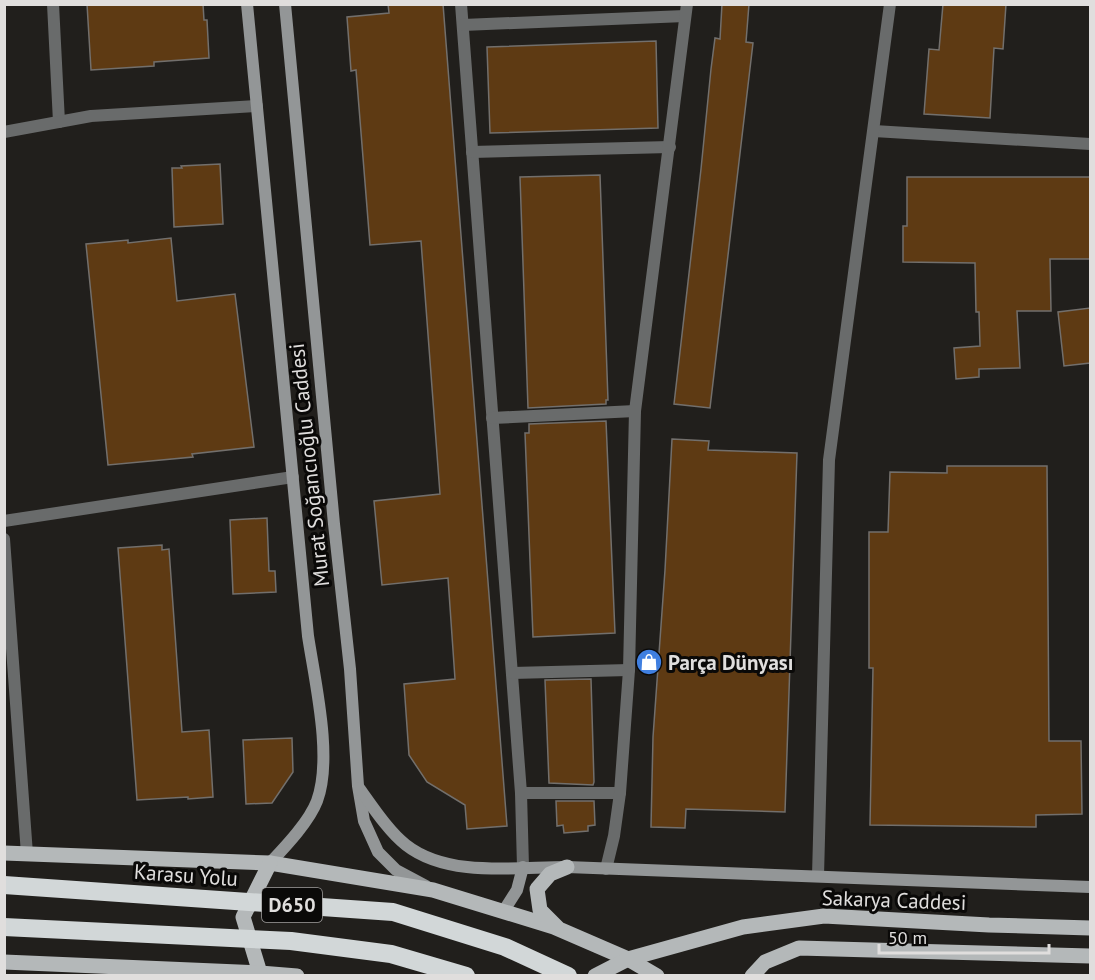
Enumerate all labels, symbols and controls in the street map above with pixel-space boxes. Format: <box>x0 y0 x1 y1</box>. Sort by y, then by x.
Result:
street label: Murat Soğancıoğlu Caddesi <box>283 342 335 588</box>
shop icon: Parça Dünyası <box>634 647 664 677</box>
place label: Parça Dünyası <box>668 649 793 676</box>
street label: Karasu Yolu <box>133 858 239 892</box>
street label: Sakarya Caddesi <box>821 884 967 916</box>
road number: D650 <box>262 888 322 922</box>
scale bar <box>879 917 1048 955</box>
text: 50 m <box>888 926 927 949</box>

